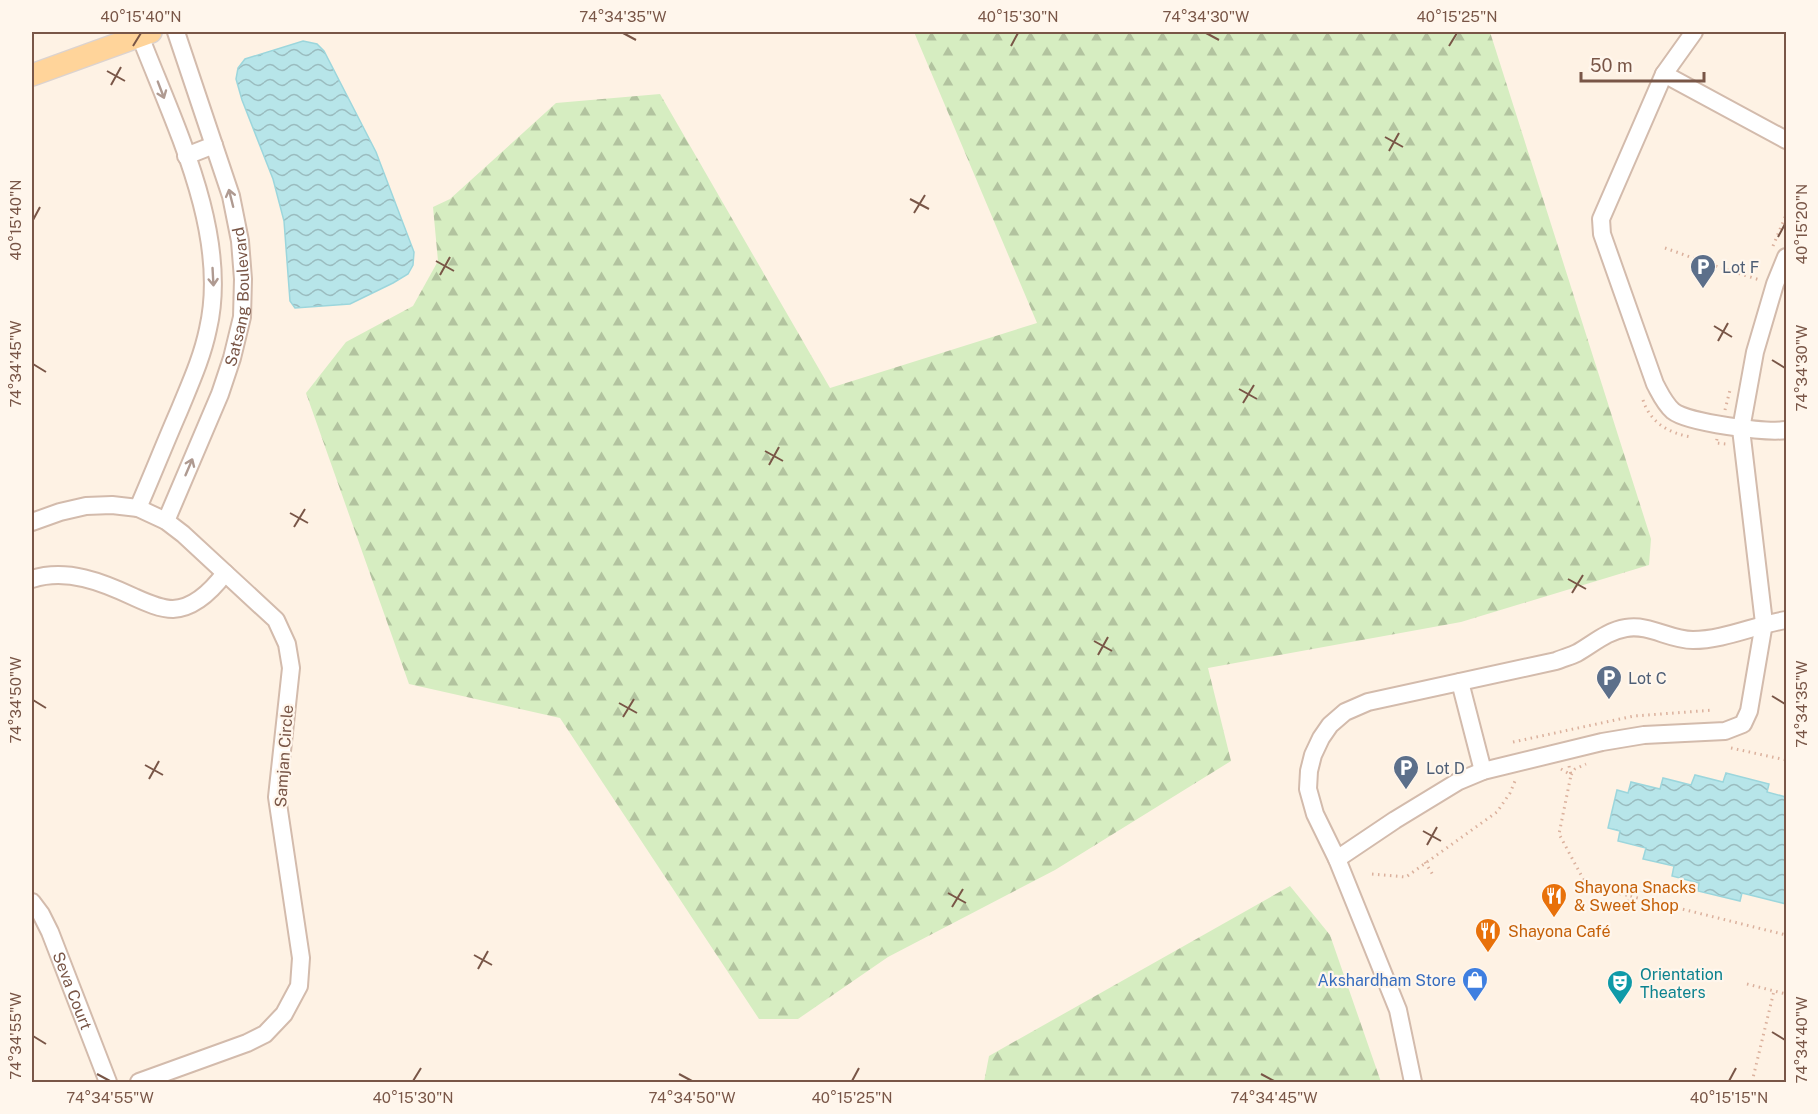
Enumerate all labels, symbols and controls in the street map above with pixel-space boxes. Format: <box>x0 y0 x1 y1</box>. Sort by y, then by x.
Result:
text: 40°15'40"N <box>100 8 182 25</box>
text: 74°34'35"W <box>579 8 667 25</box>
text: 40°15'30"N <box>977 8 1059 25</box>
text: 74°34'30"W <box>1163 8 1249 25</box>
text: 40°15'25"N <box>1416 8 1498 25</box>
scale bar <box>1581 45 1704 83</box>
text: 50 m <box>1590 55 1633 76</box>
one-way arrow <box>156 80 167 99</box>
text: 40°15'40"N <box>7 179 24 261</box>
text: 40°15'20"N <box>1793 184 1810 264</box>
one-way arrow <box>225 189 237 208</box>
street label: Satsang Boulevard <box>220 225 253 369</box>
parking icon: Lot F <box>1688 252 1718 290</box>
place label: Lot F <box>1722 258 1759 277</box>
one-way arrow <box>207 266 218 286</box>
text: 74°34'45"W <box>7 320 24 408</box>
text: 74°34'30"W <box>1793 325 1810 411</box>
one-way arrow <box>184 458 195 476</box>
text: 74°34'50"W <box>7 656 24 744</box>
text: 74°34'35"W <box>1793 660 1810 748</box>
parking icon: Lot C <box>1594 663 1624 701</box>
place label: Lot C <box>1628 669 1667 688</box>
street label: Samjan Circle <box>271 704 297 808</box>
parking icon: Lot D <box>1391 753 1421 791</box>
place label: Lot D <box>1426 759 1465 778</box>
place label: Shayona Snacks & Sweet Shop <box>1574 878 1696 915</box>
restaurant icon: Shayona Snacks & Sweet Shop <box>1539 881 1569 919</box>
restaurant icon: Shayona Café <box>1473 916 1503 954</box>
place label: Shayona Café <box>1508 922 1611 941</box>
street label: Seva Court <box>49 949 96 1032</box>
shop icon: Akshardham Store <box>1460 965 1490 1003</box>
place label: Orientation Theaters <box>1640 965 1723 1002</box>
theatre icon: Orientation Theaters <box>1605 968 1635 1006</box>
place label: Akshardham Store <box>1318 971 1456 990</box>
text: 74°34'55"W <box>7 992 24 1080</box>
text: 74°34'40"W <box>1793 997 1810 1083</box>
text: 74°34'55"W <box>66 1089 154 1106</box>
text: 40°15'30"N <box>372 1089 454 1106</box>
text: 74°34'50"W <box>648 1089 736 1106</box>
text: 40°15'25"N <box>811 1089 893 1106</box>
text: 74°34'45"W <box>1230 1089 1318 1106</box>
text: 40°15'15"N <box>1690 1089 1768 1106</box>

